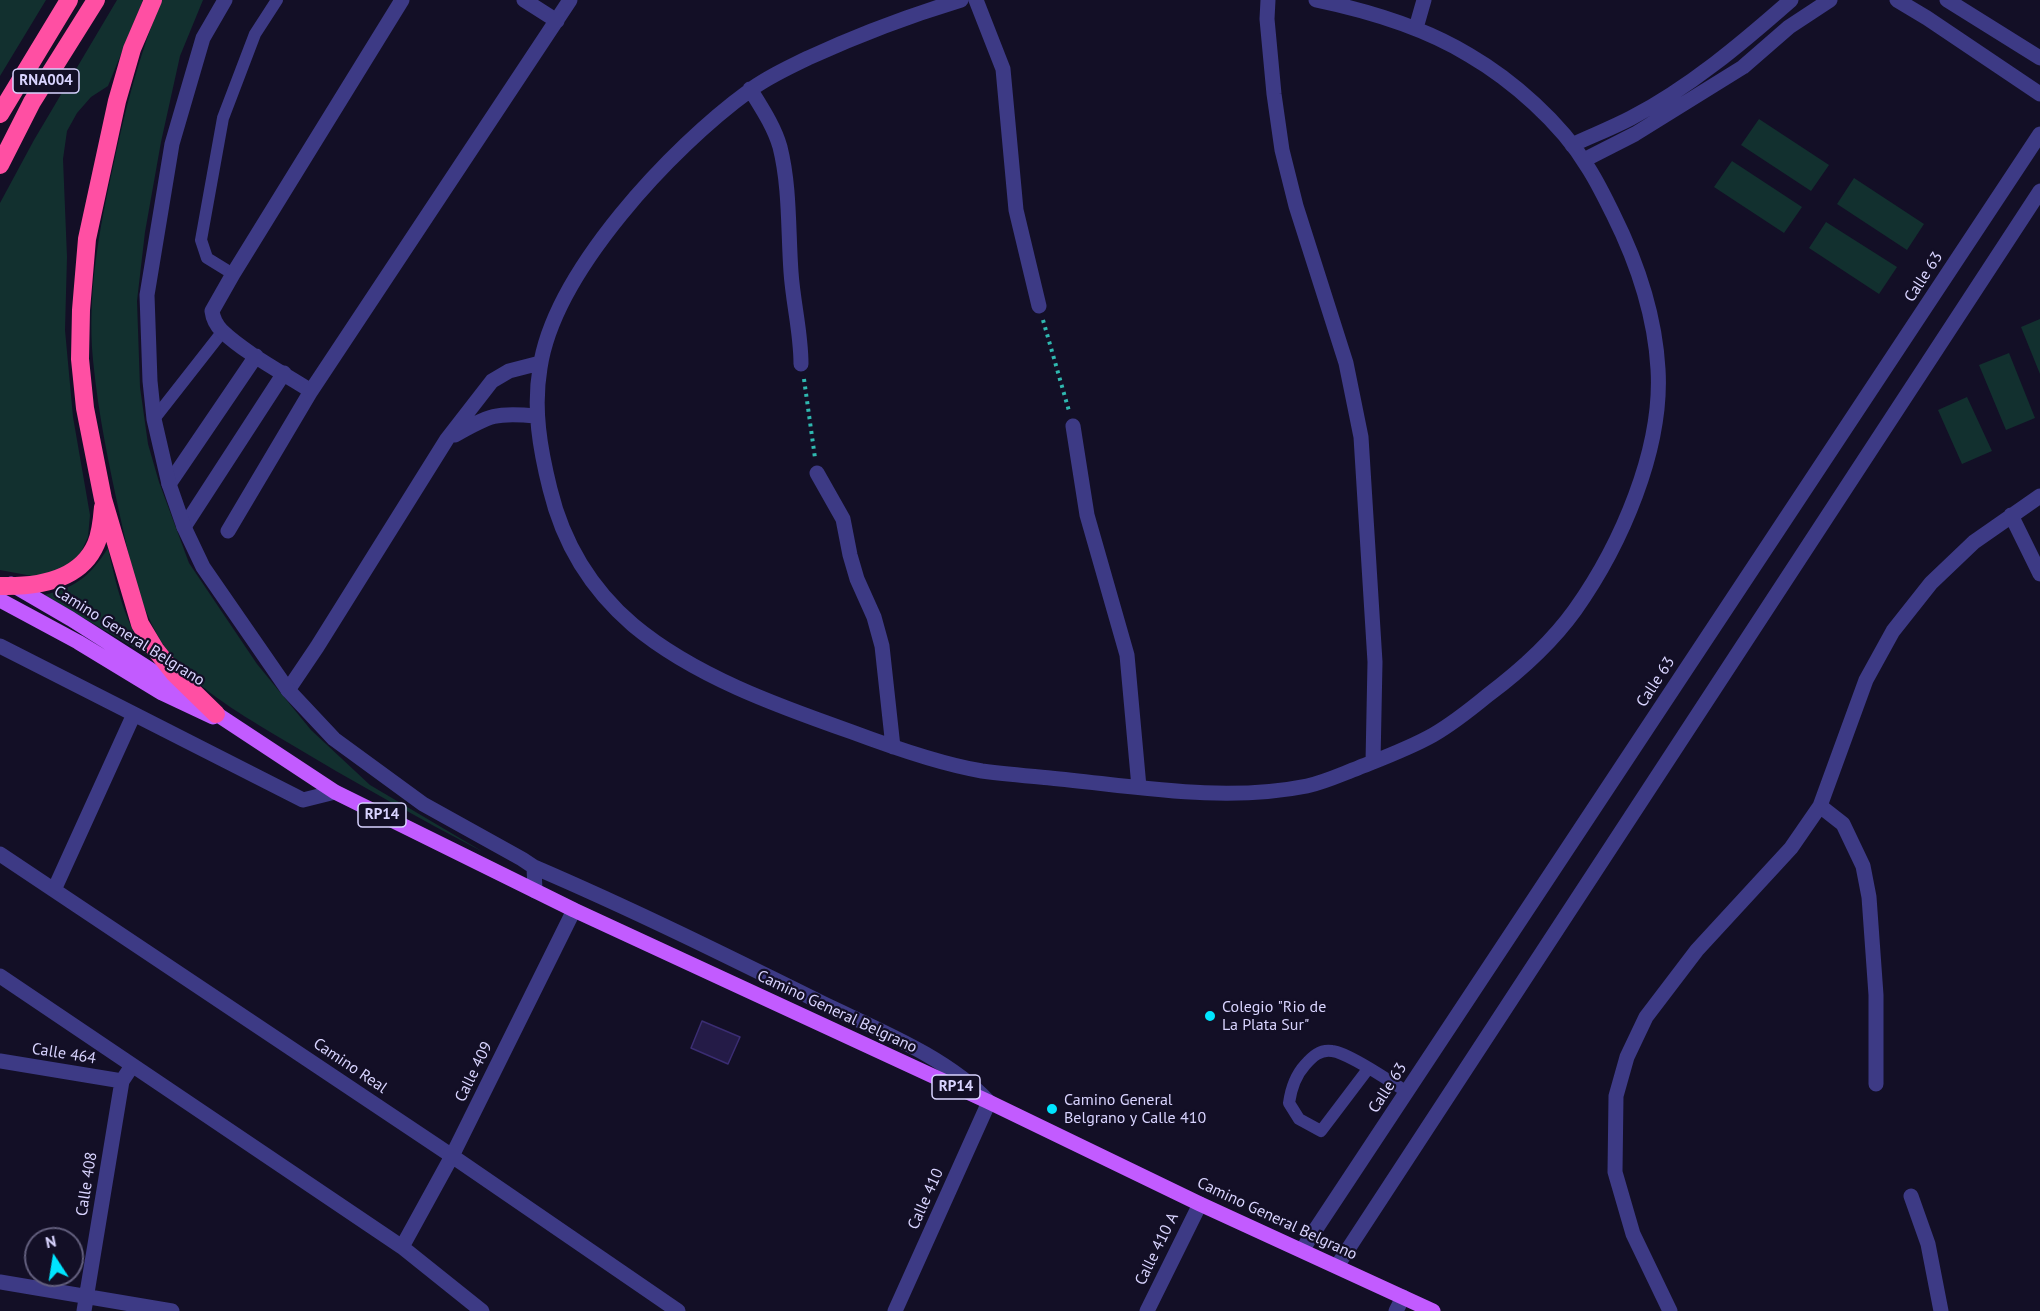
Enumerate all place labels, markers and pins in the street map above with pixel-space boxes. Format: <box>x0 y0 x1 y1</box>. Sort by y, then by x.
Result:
place label: Colegio "Rio de La Plata Sur" <box>1222 997 1326 1035</box>
marker: Colegio "Rio de La Plata Sur" <box>1203 1009 1217 1023</box>
place label: Camino General Belgrano y Calle 410 <box>1064 1090 1206 1128</box>
marker: Camino General Belgrano y Calle 410 <box>1045 1102 1059 1116</box>

